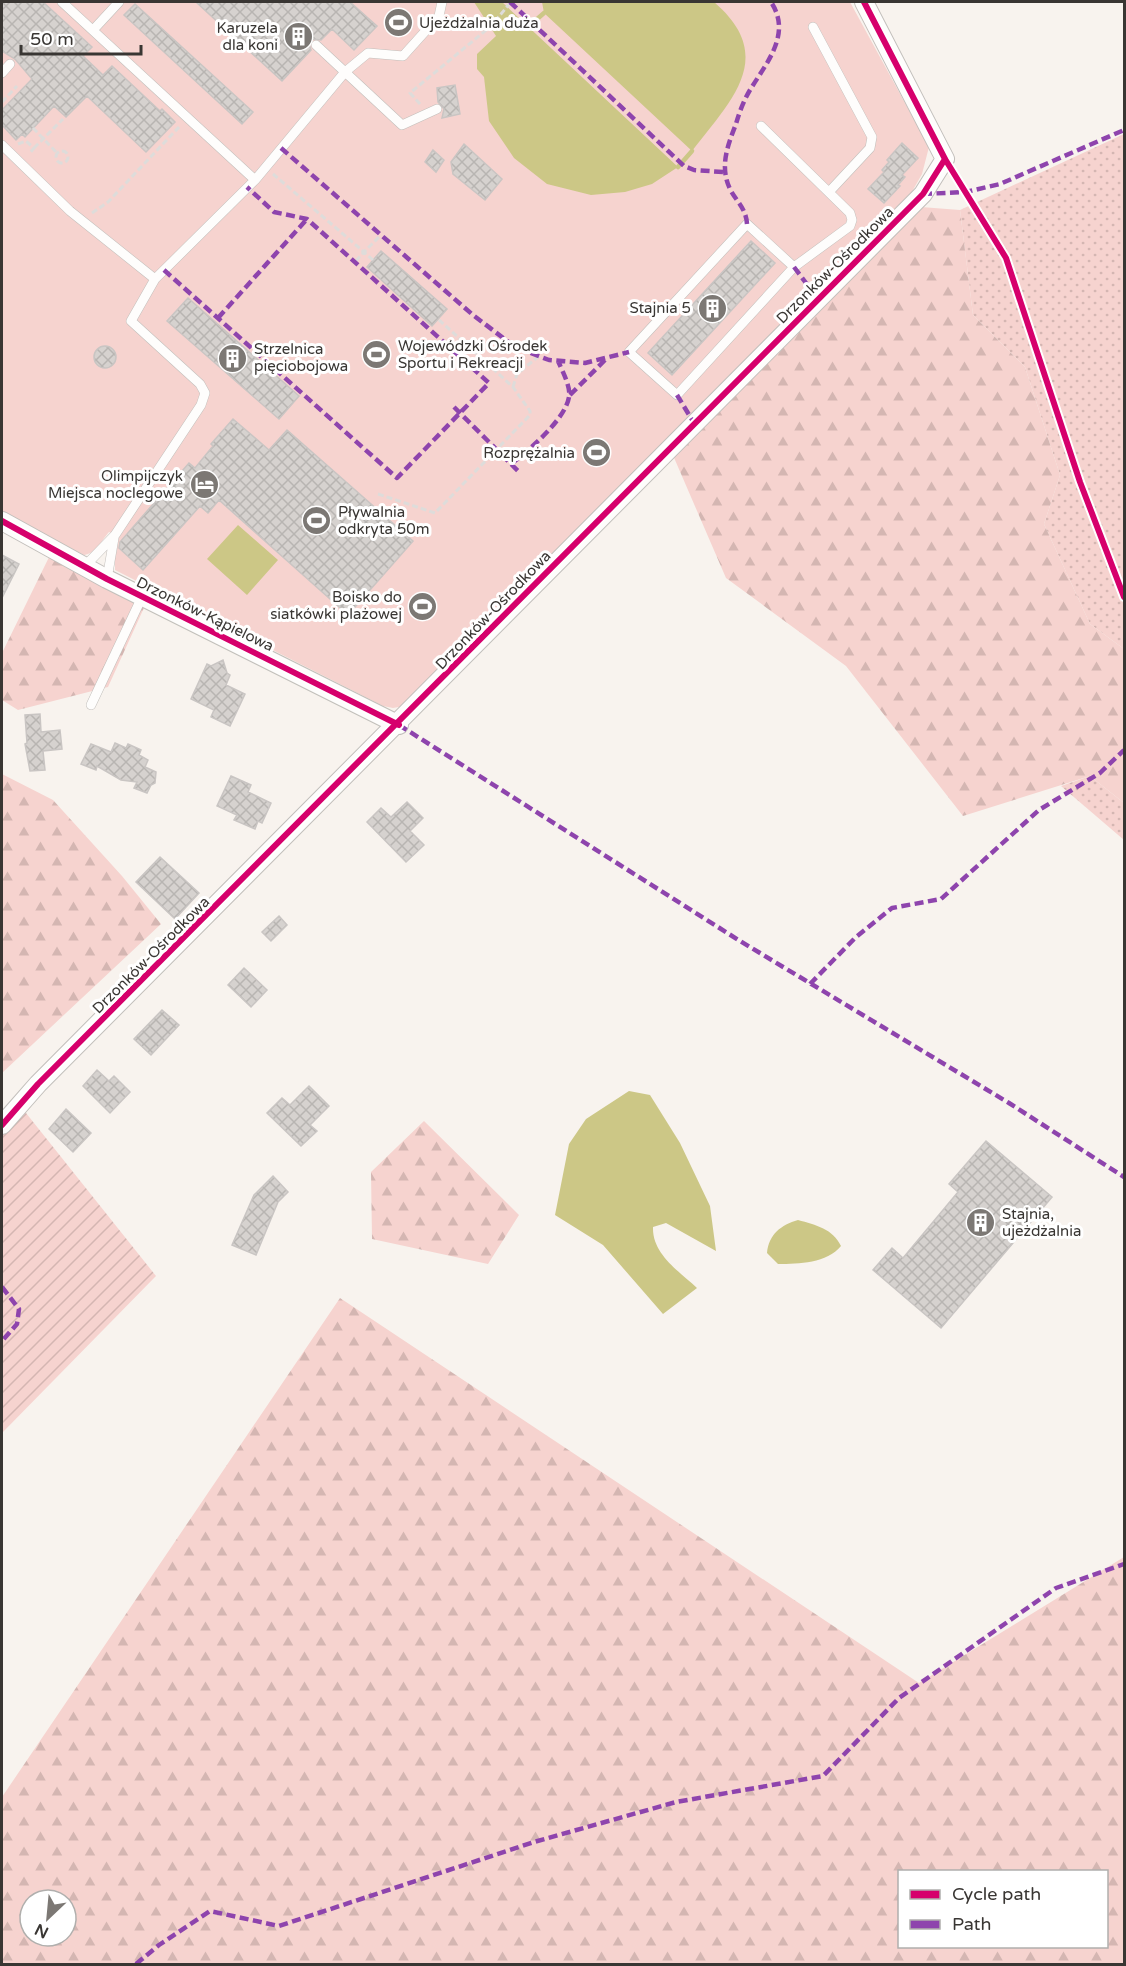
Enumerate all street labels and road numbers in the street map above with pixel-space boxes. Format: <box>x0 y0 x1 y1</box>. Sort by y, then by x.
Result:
street label: Drzonków-Ośrodkowa <box>773 203 897 327</box>
street label: Drzonków-Ośrodkowa <box>432 547 554 673</box>
street label: Drzonków-Kąpielowa <box>133 573 277 655</box>
street label: Drzonków-Ośrodkowa <box>89 893 213 1017</box>

